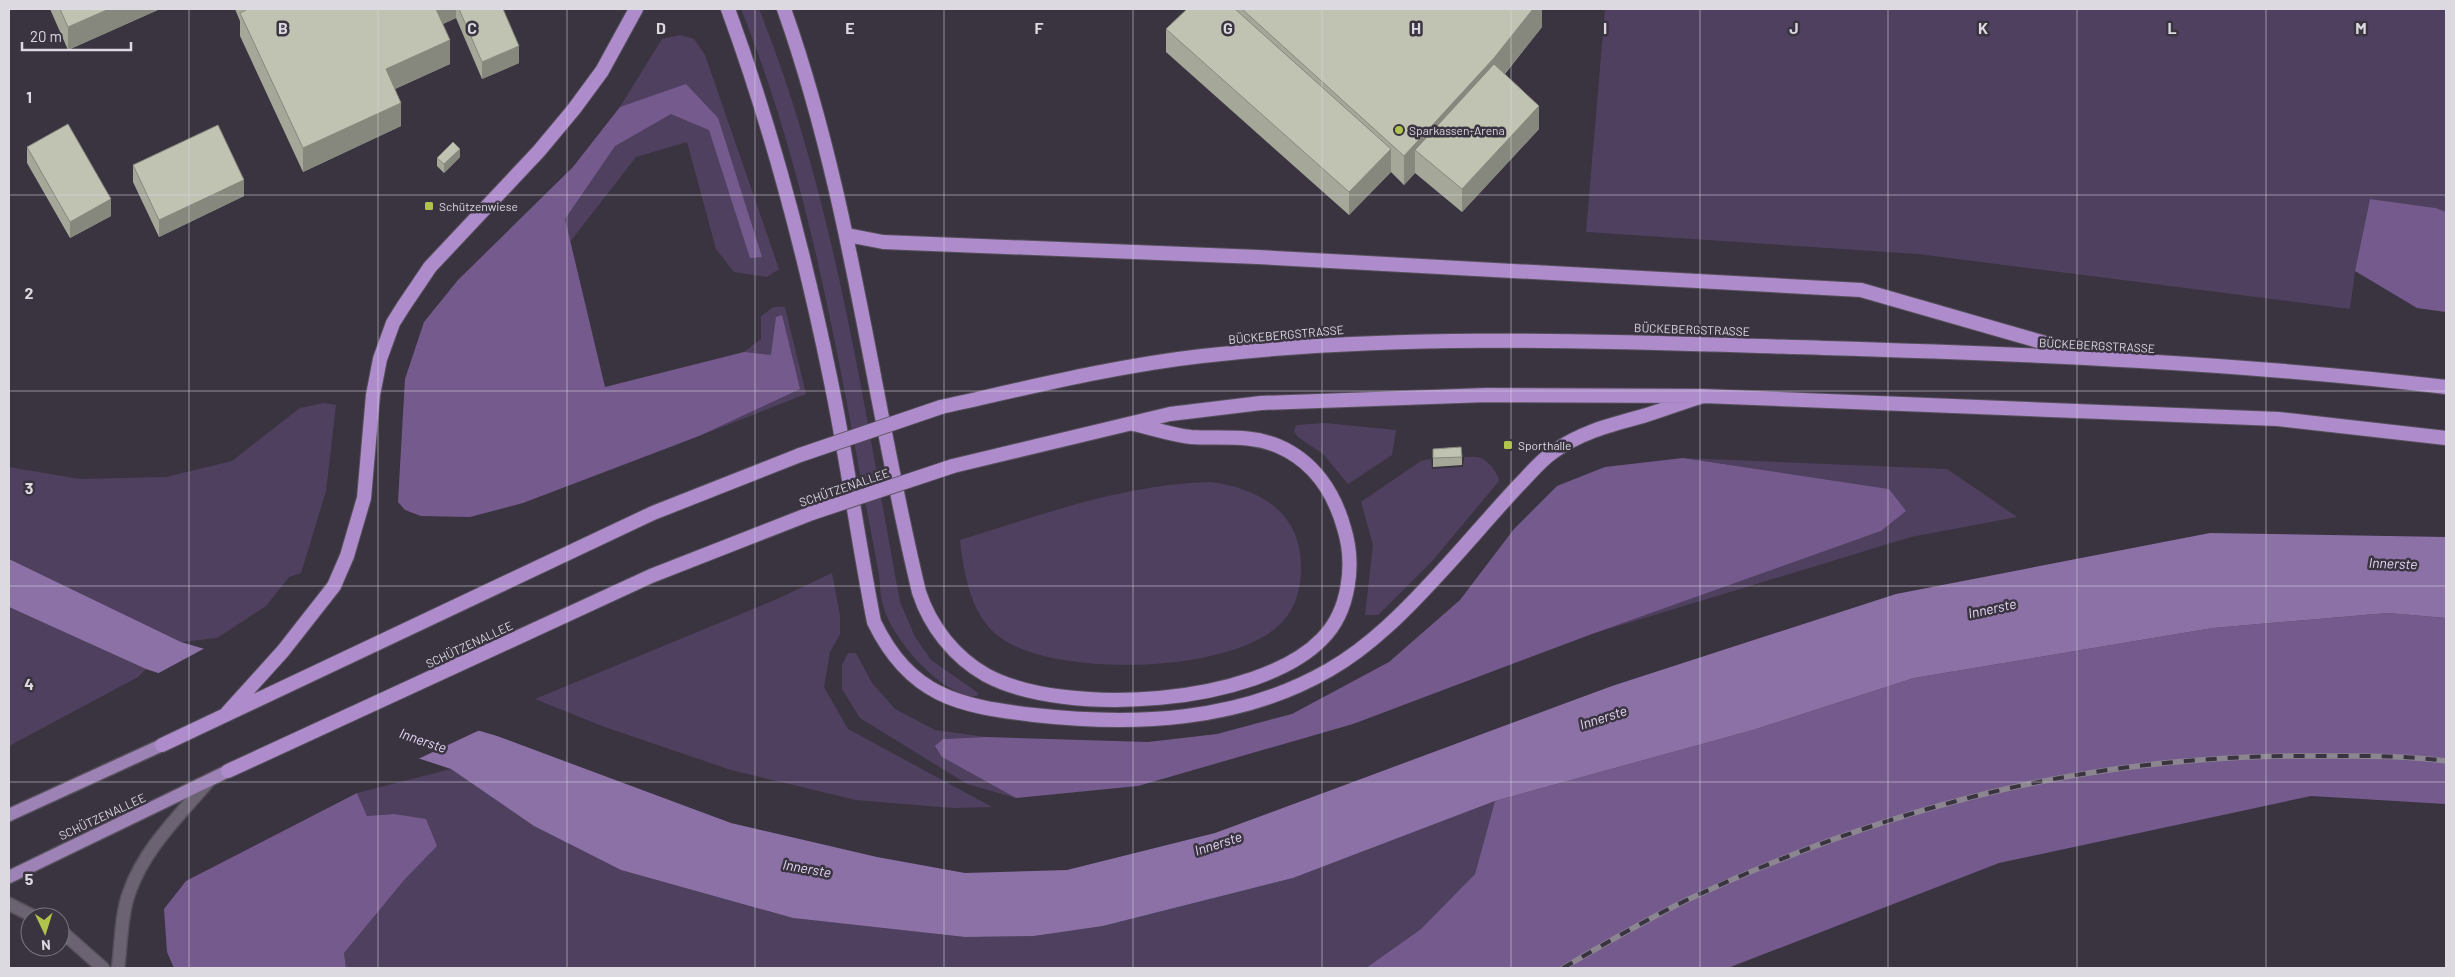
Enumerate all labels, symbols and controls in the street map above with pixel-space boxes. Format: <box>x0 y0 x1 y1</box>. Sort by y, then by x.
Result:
text: B <box>278 18 288 37</box>
text: C <box>467 18 477 37</box>
text: D <box>656 18 666 37</box>
text: E <box>845 18 855 37</box>
text: F <box>1035 18 1044 37</box>
text: G <box>1223 18 1233 37</box>
text: H <box>1411 18 1421 37</box>
text: I <box>1603 18 1607 37</box>
text: J <box>1789 18 1799 37</box>
text: K <box>1978 18 1988 37</box>
text: L <box>2167 18 2177 37</box>
text: M <box>2355 18 2367 37</box>
scale bar <box>22 20 131 52</box>
text: 20 m <box>30 27 62 45</box>
text: 1 <box>26 87 32 106</box>
place label: Sparkassen-Arena <box>1409 123 1505 137</box>
marker: Sparkassen-Arena <box>1393 124 1405 136</box>
place label: Schützenwiese <box>439 199 518 213</box>
marker: Schützenwiese <box>423 200 435 212</box>
text: 2 <box>25 283 34 302</box>
street label: BÜCKEBERGSTRASSE <box>1634 320 1750 338</box>
street label: BÜCKEBERGSTRASSE <box>1228 322 1344 346</box>
street label: BÜCKEBERGSTRASSE <box>2039 335 2155 355</box>
place label: Sporthalle <box>1518 438 1572 452</box>
marker: Sporthalle <box>1502 439 1514 451</box>
street label: SCHÜTZENALLEE <box>797 465 891 509</box>
text: 3 <box>25 478 33 497</box>
water label: Innerste <box>2368 554 2418 572</box>
water label: Innerste <box>1966 595 2018 621</box>
street label: SCHÜTZENALLEE <box>423 618 515 670</box>
text: 4 <box>24 674 34 693</box>
water label: Innerste <box>1577 701 1629 733</box>
water label: Innerste <box>397 724 449 756</box>
street label: SCHÜTZENALLEE <box>56 790 148 842</box>
water label: Innerste <box>1192 827 1244 859</box>
water label: Innerste <box>782 855 832 881</box>
text: 5 <box>25 869 34 888</box>
north arrow <box>20 907 70 957</box>
text: N <box>41 937 51 954</box>

